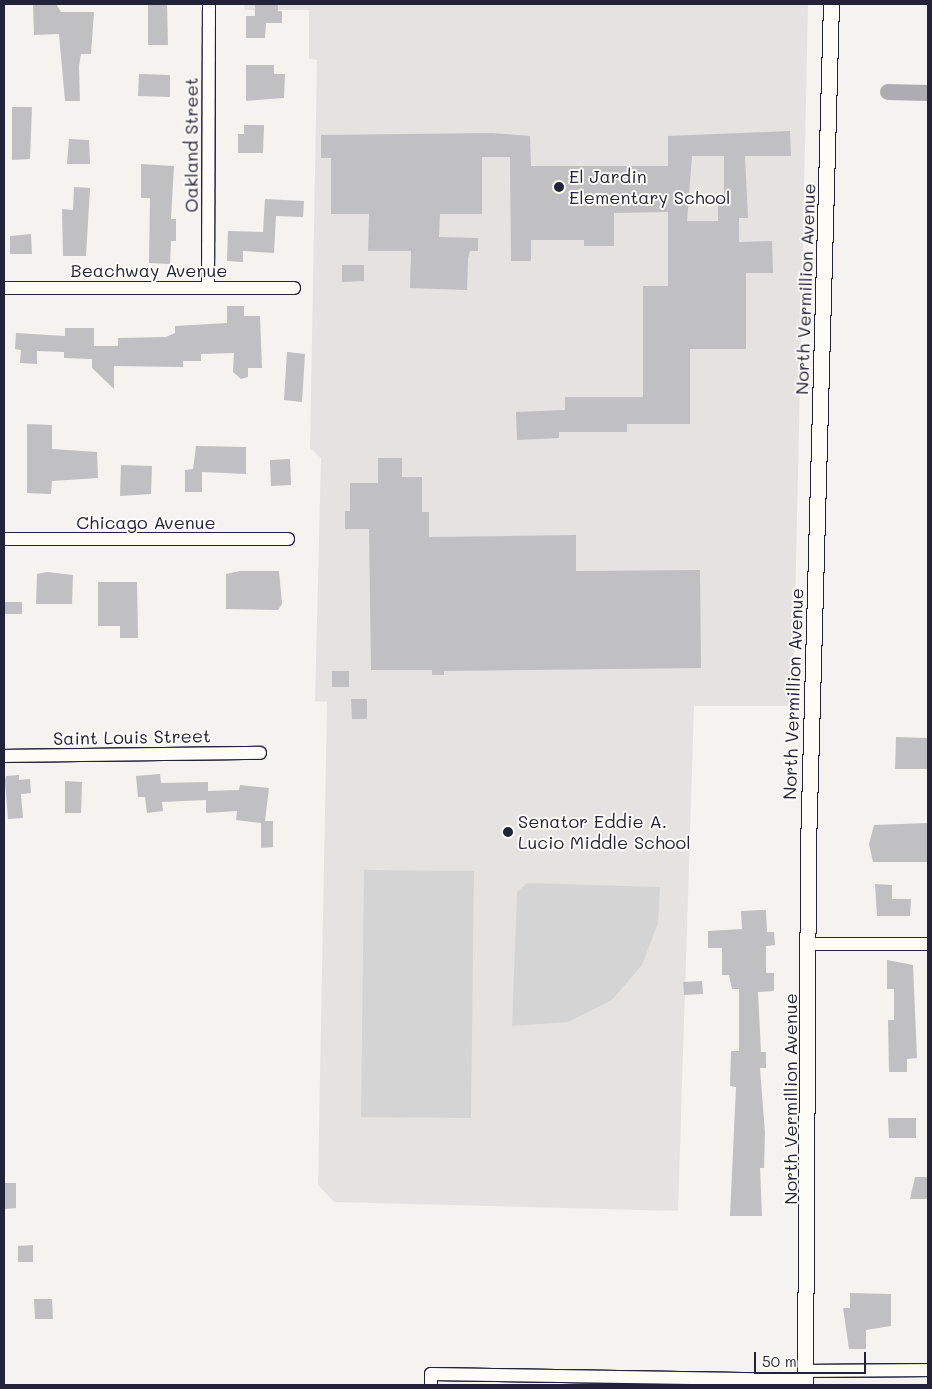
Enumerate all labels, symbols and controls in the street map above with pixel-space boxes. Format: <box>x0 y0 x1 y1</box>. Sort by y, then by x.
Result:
street label: Oakland Street <box>180 77 202 213</box>
place label: El Jardin Elementary School <box>569 166 730 208</box>
marker: El Jardin Elementary School <box>553 181 565 193</box>
street label: North Vermillion Avenue <box>791 183 819 395</box>
street label: Beachway Avenue <box>71 259 227 281</box>
street label: Chicago Avenue <box>76 511 216 533</box>
street label: North Vermillion Avenue <box>779 588 807 800</box>
street label: Saint Louis Street <box>53 725 211 749</box>
place label: Senator Eddie A. Lucio Middle School <box>518 811 691 854</box>
marker: Senator Eddie A. Lucio Middle School <box>502 826 514 838</box>
street label: North Vermillion Avenue <box>779 993 801 1205</box>
scale bar <box>757 1342 870 1374</box>
text: 50 m <box>762 1351 797 1371</box>

